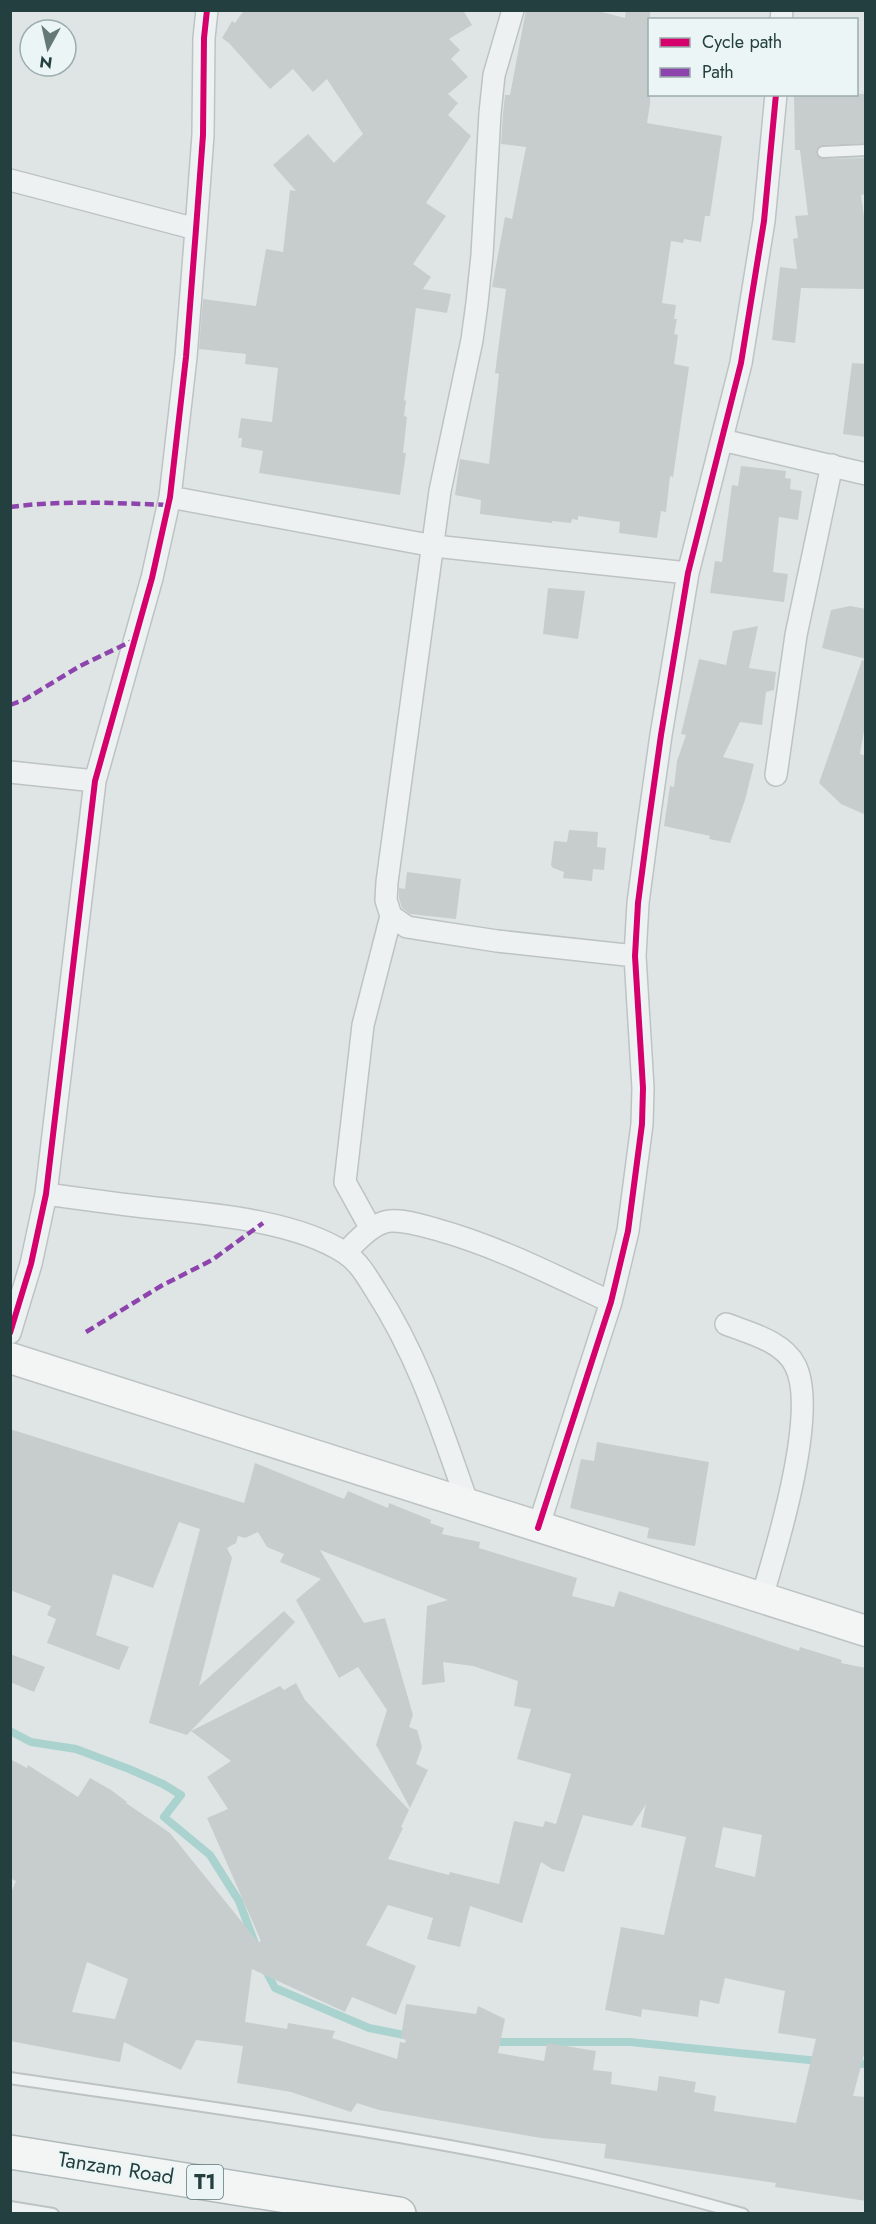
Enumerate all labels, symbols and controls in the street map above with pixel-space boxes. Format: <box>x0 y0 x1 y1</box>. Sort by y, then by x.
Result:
north arrow <box>18 18 78 78</box>
legend <box>648 18 858 96</box>
text: Cycle path <box>702 29 782 55</box>
text: N <box>38 50 54 75</box>
text: Path <box>702 59 734 85</box>
street label: Tanzam Road <box>56 2144 176 2192</box>
road number: T1 <box>187 2165 223 2199</box>

